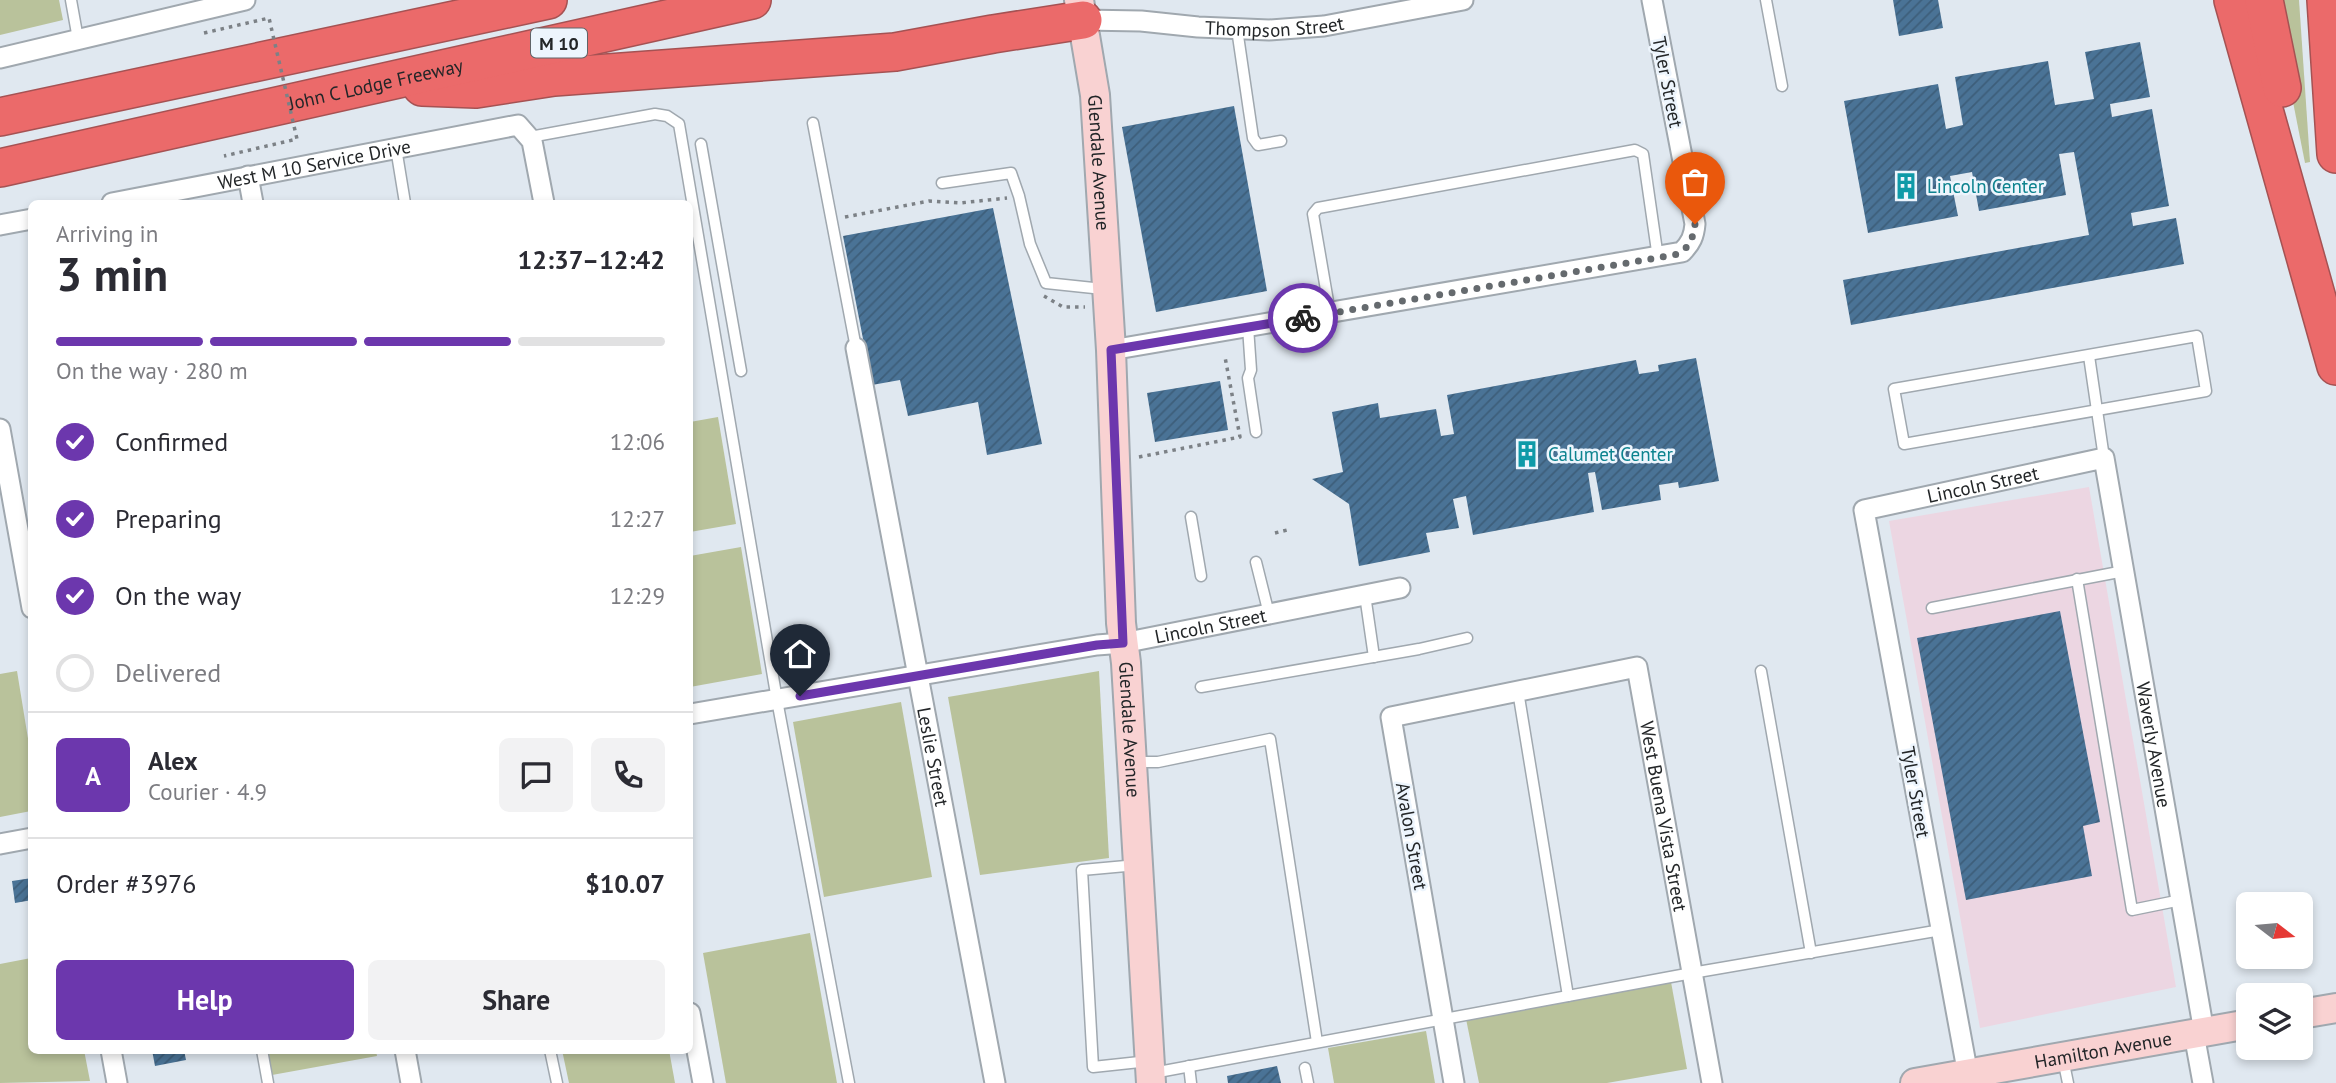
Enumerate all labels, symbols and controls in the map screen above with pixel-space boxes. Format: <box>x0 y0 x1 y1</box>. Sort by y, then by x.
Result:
street label: Thompson Street <box>1205 10 1346 42</box>
road number: M 10 <box>531 28 587 58</box>
street label: Tyler Street <box>1647 34 1689 130</box>
street label: John C Lodge Freeway <box>285 53 466 115</box>
street label: Glendale Avenue <box>1083 94 1115 231</box>
street label: West M 10 Service Drive <box>216 134 413 194</box>
pin <box>1665 152 1725 224</box>
icon: bag <box>1676 163 1714 201</box>
building icon: Lincoln Center <box>1891 171 1921 201</box>
place label: Lincoln Center <box>1927 174 2045 198</box>
text: Arriving in <box>56 219 158 248</box>
text: 12:37–12:42 <box>518 243 665 276</box>
text: 3 min <box>56 244 168 304</box>
courier <box>1268 283 1338 353</box>
icon: bike <box>1284 299 1322 337</box>
text: On the way · 280 m <box>56 356 248 385</box>
icon: check <box>56 423 94 461</box>
text: Confirmed <box>115 425 228 458</box>
text: 12:06 <box>610 427 665 456</box>
building icon: Calumet Center <box>1512 439 1542 469</box>
place label: Calumet Center <box>1548 442 1673 466</box>
street label: Lincoln Street <box>1925 460 2041 508</box>
icon: check <box>56 500 94 538</box>
text: Preparing <box>115 502 222 535</box>
text: 12:27 <box>610 504 665 533</box>
icon: check <box>56 577 94 615</box>
text: On the way <box>115 579 241 612</box>
text: 12:29 <box>610 581 665 610</box>
street label: Lincoln Street <box>1153 603 1269 648</box>
pin <box>770 624 830 696</box>
icon: home <box>781 635 819 673</box>
text: Delivered <box>115 656 221 689</box>
street label: Glendale Avenue <box>1114 661 1146 798</box>
street label: Waverly Avenue <box>2131 680 2177 809</box>
street label: Leslie Street <box>912 705 955 809</box>
street label: West Buena Vista Street <box>1635 719 1693 914</box>
button: chat <box>499 738 573 812</box>
button: phone <box>591 738 665 812</box>
text: Alex <box>148 744 198 777</box>
street label: Tyler Street <box>1896 744 1936 840</box>
text: A <box>85 759 101 792</box>
text: Courier · 4.9 <box>148 777 267 806</box>
street label: Avalon Street <box>1391 780 1433 892</box>
text: Order #3976 <box>56 867 196 900</box>
text: $10.07 <box>585 867 665 900</box>
north arrow <box>2236 892 2314 970</box>
map controls <box>2236 892 2313 1060</box>
button: Help <box>56 960 354 1040</box>
button: Share <box>368 960 665 1040</box>
button: layers <box>2236 983 2313 1060</box>
street label: Hamilton Avenue <box>2033 1026 2174 1074</box>

